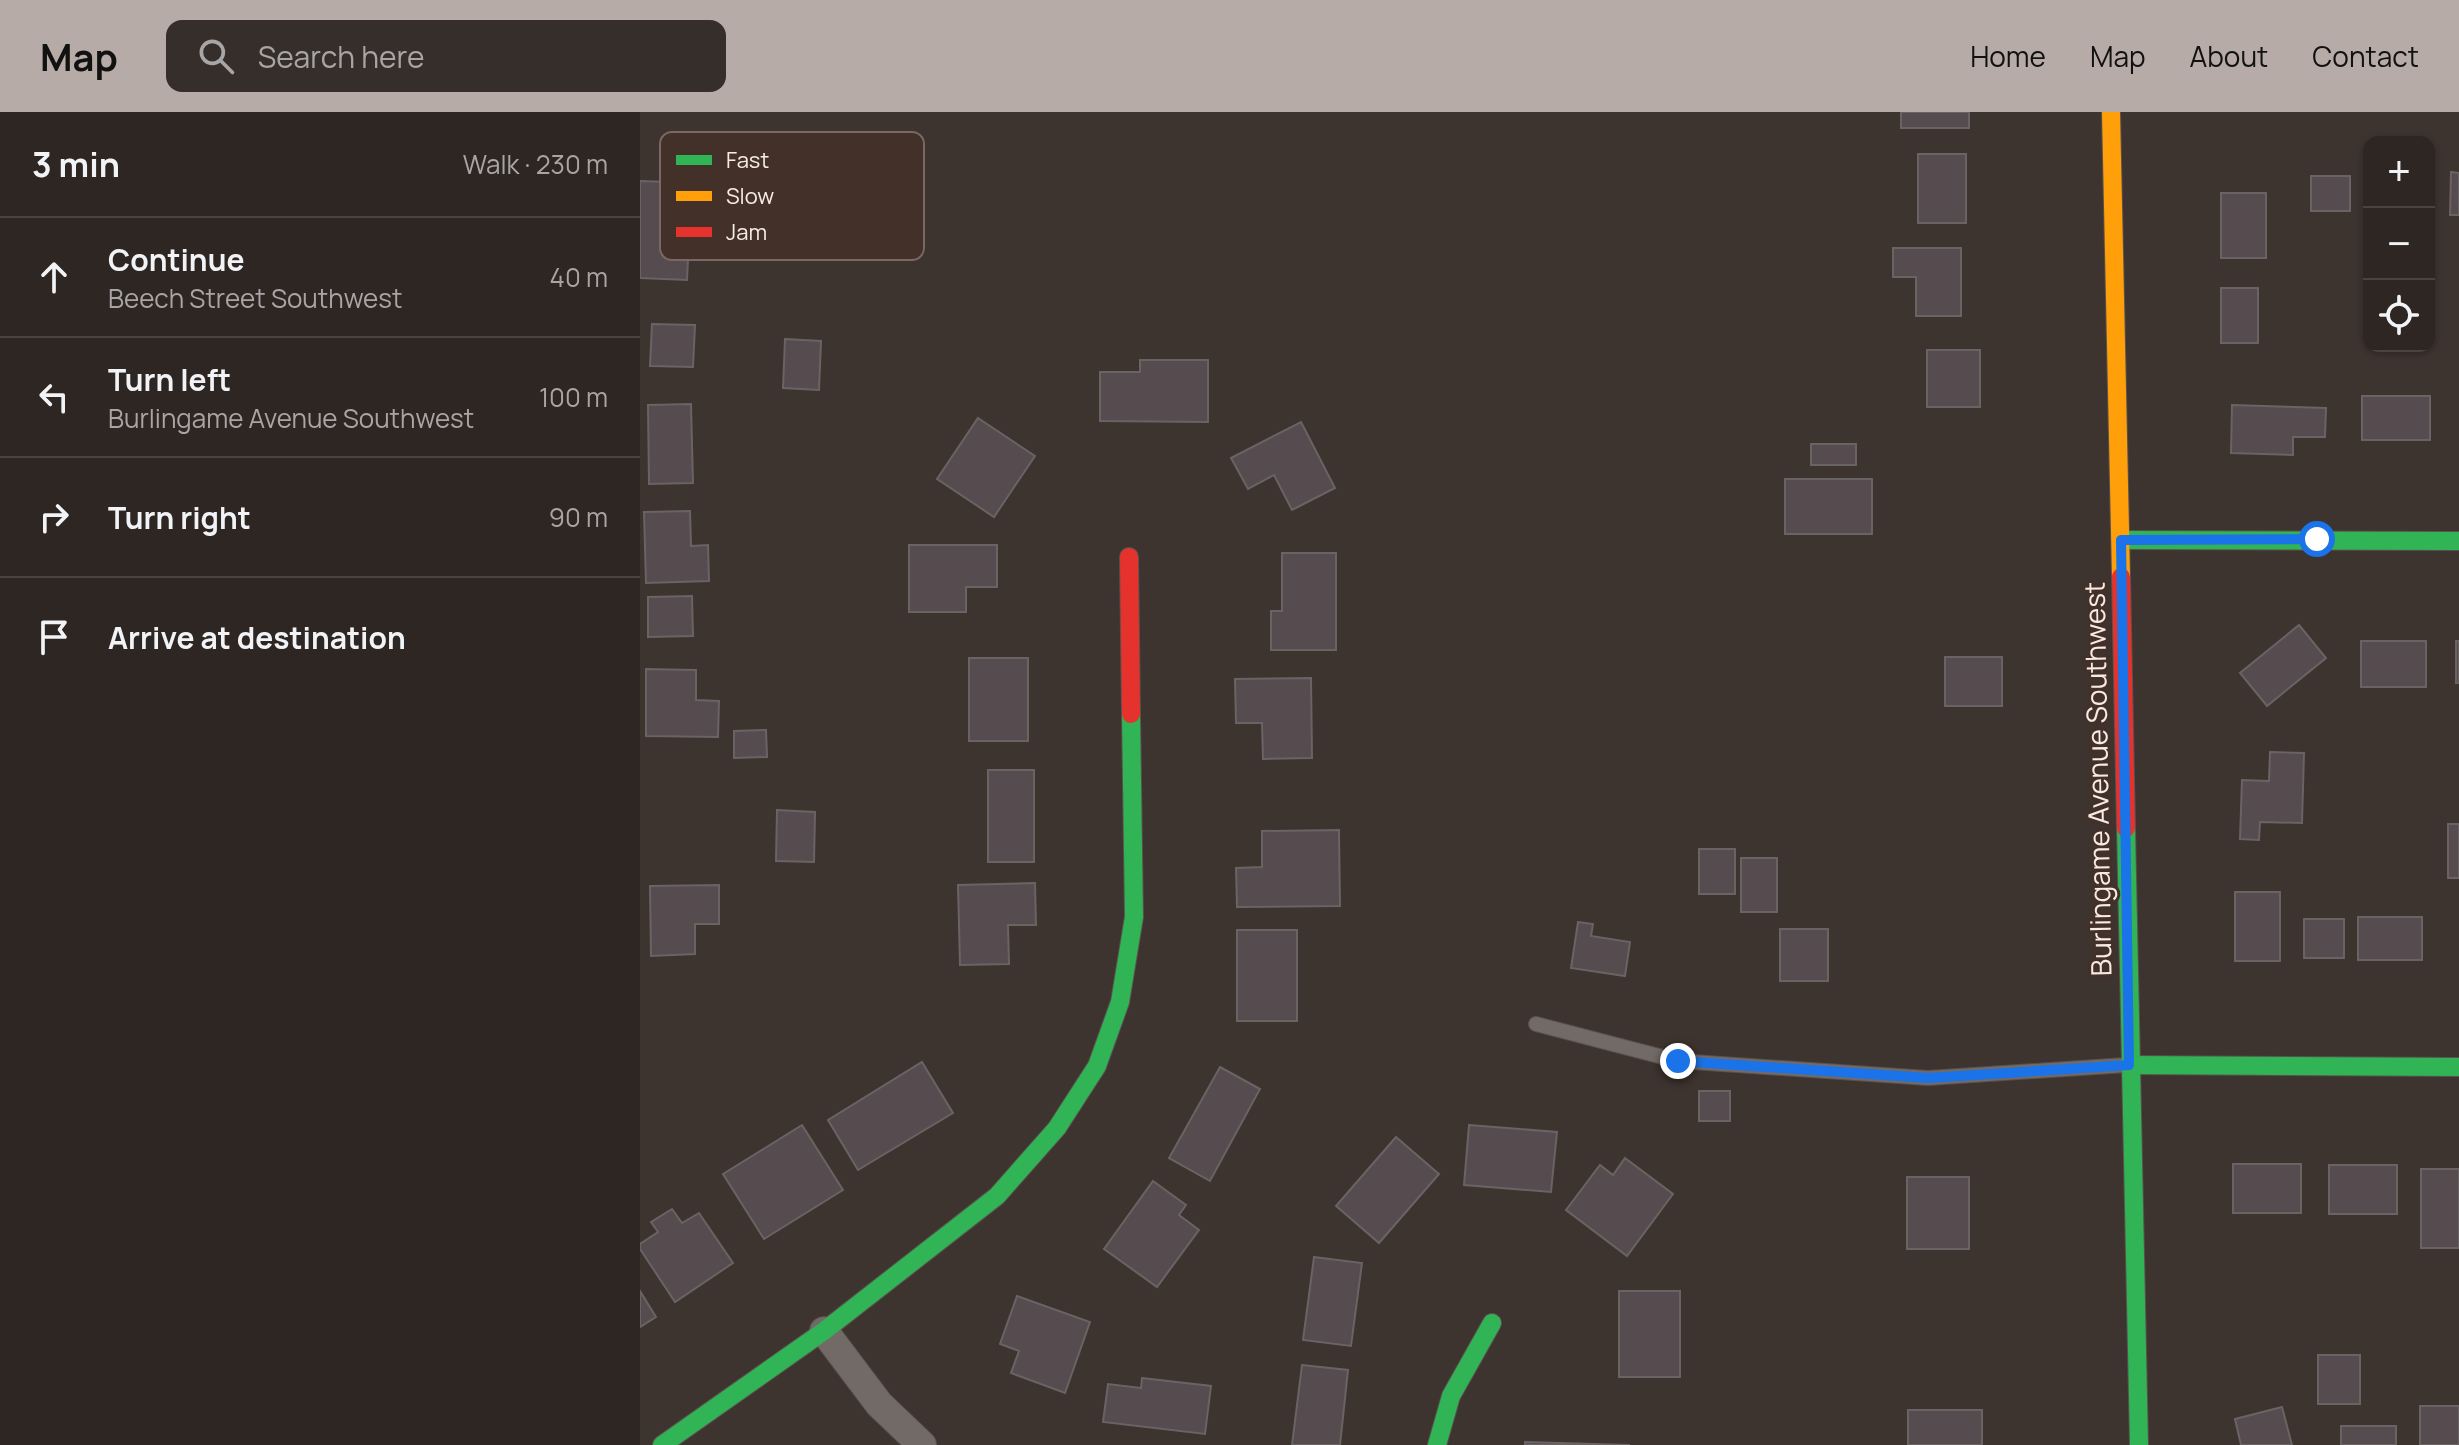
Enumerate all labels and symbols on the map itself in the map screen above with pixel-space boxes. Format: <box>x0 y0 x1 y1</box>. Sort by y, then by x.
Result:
legend <box>660 132 924 260</box>
text: Fast <box>726 145 769 175</box>
text: Slow <box>726 181 774 211</box>
text: Jam <box>726 217 767 247</box>
route start <box>2299 521 2335 557</box>
street label: Burlingame Avenue Southwest <box>2075 582 2119 976</box>
route end <box>1660 1043 1696 1079</box>

